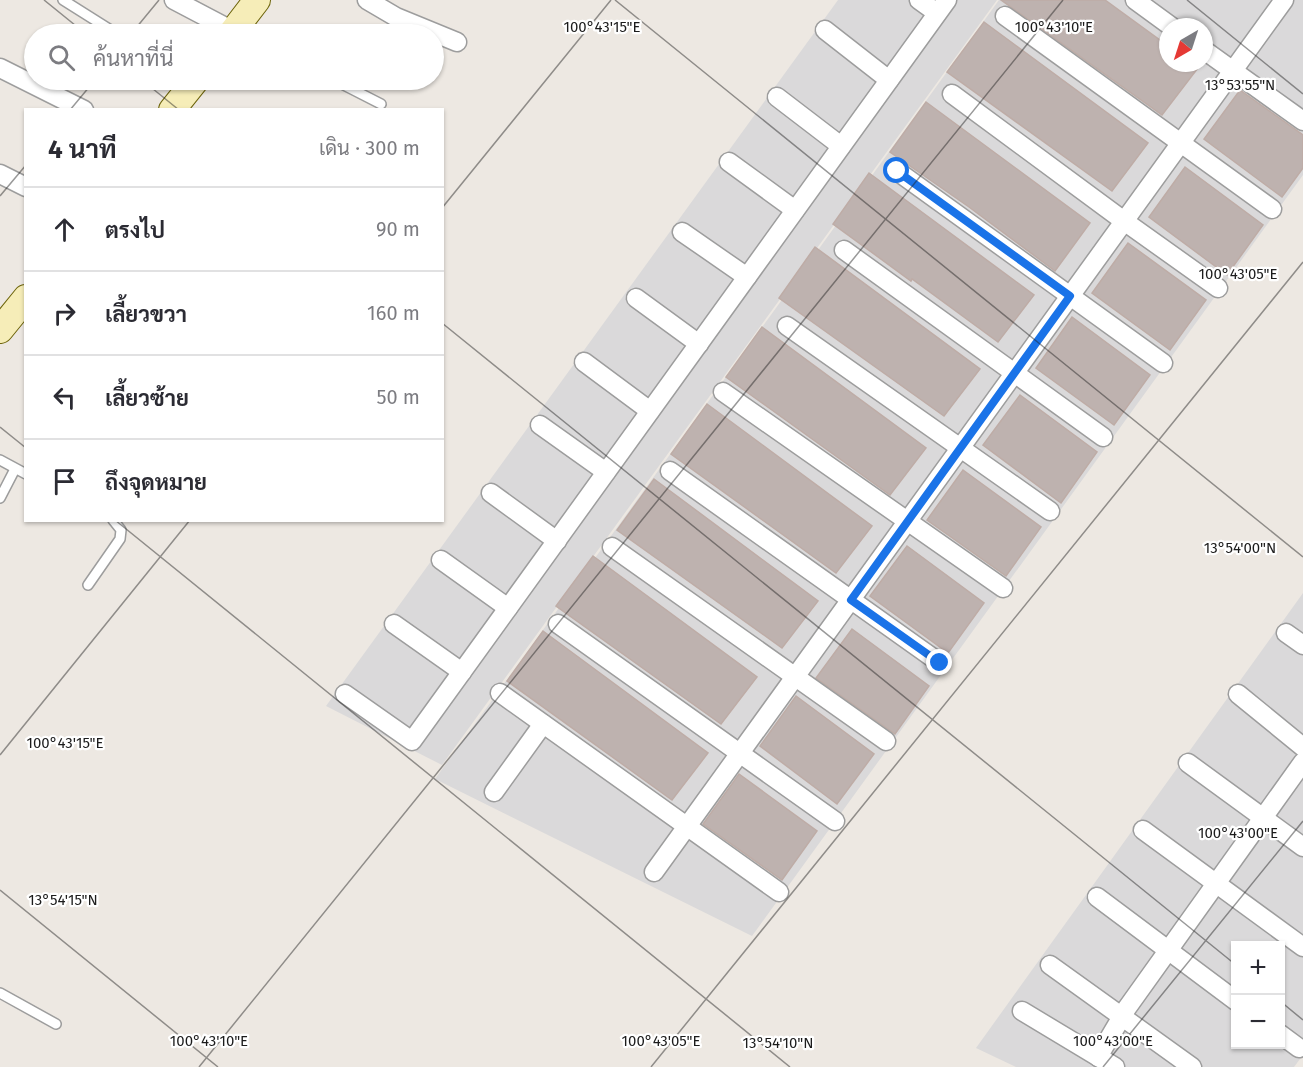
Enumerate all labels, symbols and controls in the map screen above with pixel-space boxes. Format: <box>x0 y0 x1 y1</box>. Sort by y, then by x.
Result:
text: 100°43'15"E <box>563 18 641 36</box>
text: 100°43'10"E <box>1015 18 1093 36</box>
north arrow <box>1159 18 1213 72</box>
search box <box>24 24 444 90</box>
icon: search <box>45 41 78 74</box>
text: ค้นหาที่นี่ <box>93 45 173 72</box>
text: 13°53'55"N <box>1205 76 1275 94</box>
text: 4 นาที <box>48 134 117 165</box>
text: เดิน · 300 m <box>319 136 420 160</box>
route start <box>883 157 909 183</box>
icon: ahead <box>48 213 81 246</box>
text: ตรงไป <box>105 217 165 244</box>
text: 90 m <box>376 217 420 241</box>
text: 100°43'05"E <box>1199 265 1277 283</box>
icon: right <box>48 297 81 330</box>
text: เลี้ยวขวา <box>105 301 187 328</box>
text: 160 m <box>367 301 420 325</box>
icon: left <box>48 381 81 414</box>
text: เลี้ยวซ้าย <box>105 385 189 412</box>
text: 50 m <box>376 385 420 409</box>
icon: arrive <box>48 465 81 498</box>
text: ถึงจุดหมาย <box>105 469 207 496</box>
text: 13°54'00"N <box>1204 539 1276 557</box>
route end <box>926 649 952 675</box>
text: 100°43'15"E <box>26 734 104 752</box>
text: 100°43'00"E <box>1198 824 1278 842</box>
text: 13°54'15"N <box>28 891 98 909</box>
map controls <box>1231 941 1285 1049</box>
button: + <box>1231 941 1285 995</box>
button: − <box>1231 995 1285 1049</box>
text: 100°43'10"E <box>170 1032 248 1050</box>
text: 100°43'05"E <box>622 1032 700 1050</box>
text: 100°43'00"E <box>1073 1032 1153 1050</box>
text: 13°54'10"N <box>743 1034 813 1052</box>

